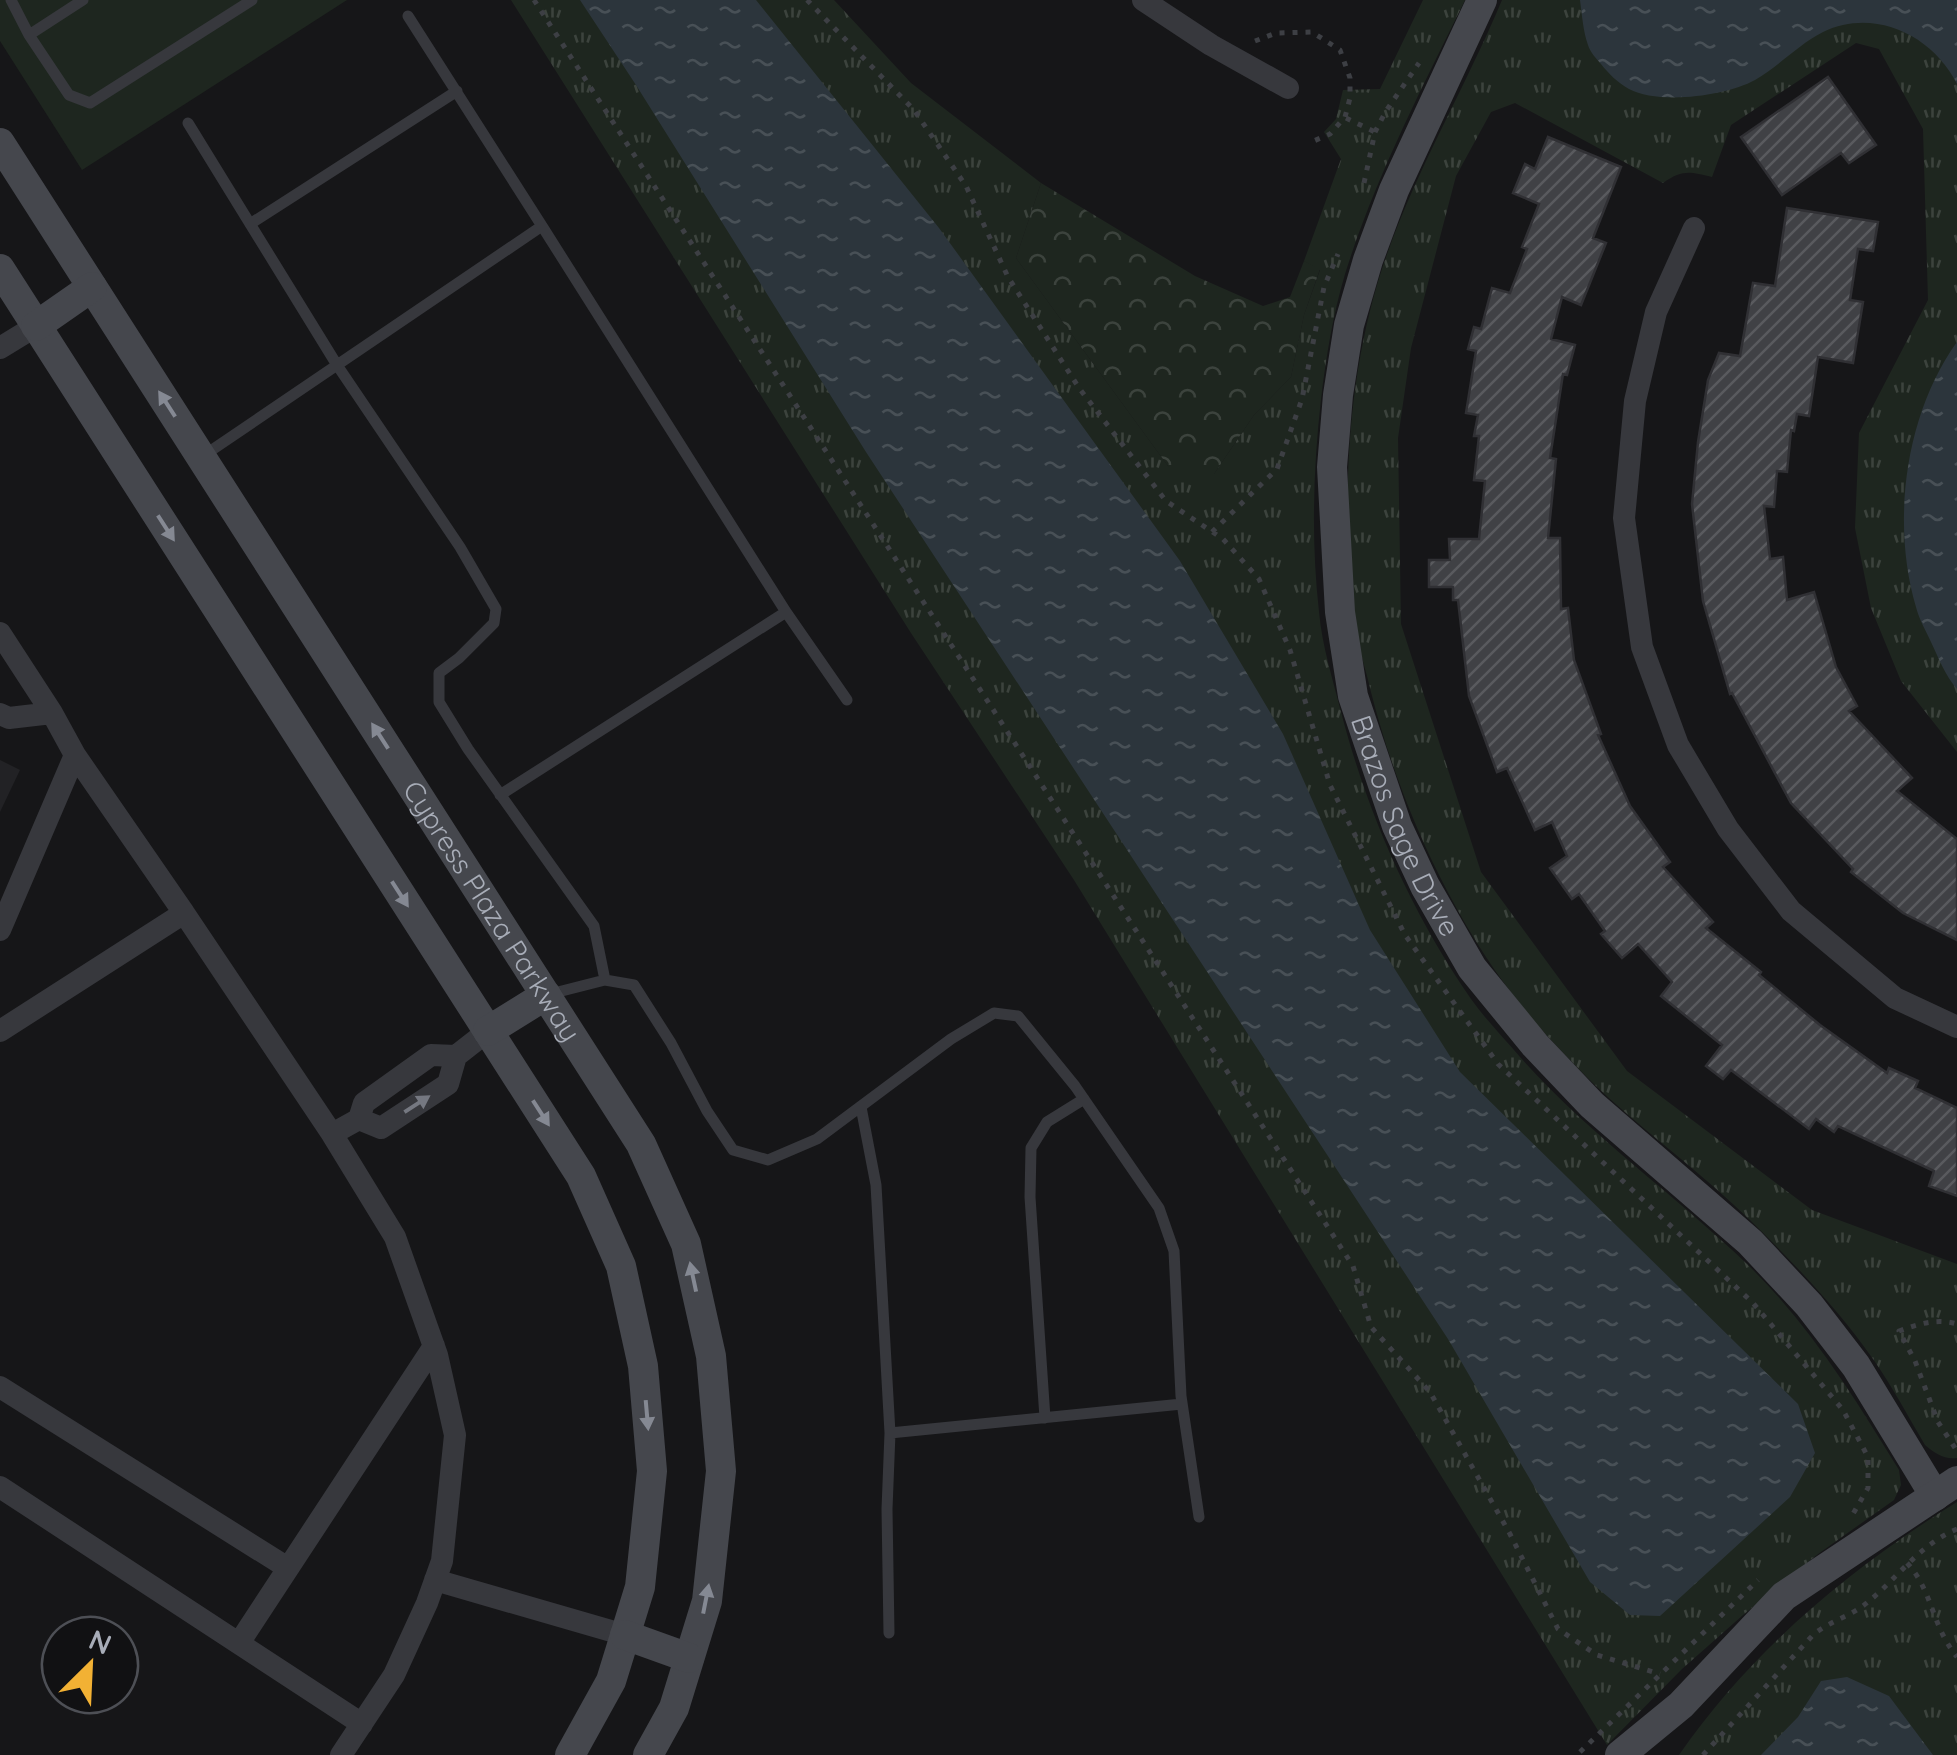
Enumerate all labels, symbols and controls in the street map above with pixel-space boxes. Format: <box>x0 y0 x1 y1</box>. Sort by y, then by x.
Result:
one-way arrow <box>158 390 176 418</box>
one-way arrow <box>156 514 174 542</box>
street label: Brazos Sage Drive <box>1344 710 1468 942</box>
one-way arrow <box>371 723 389 750</box>
street label: Cypress Plaza Parkway <box>396 774 589 1048</box>
one-way arrow <box>390 880 408 907</box>
one-way arrow <box>403 1096 430 1114</box>
one-way arrow <box>531 1099 549 1127</box>
one-way arrow <box>685 1261 700 1292</box>
one-way arrow <box>640 1400 656 1431</box>
one-way arrow <box>698 1583 714 1614</box>
north arrow <box>40 1615 140 1715</box>
text: N <box>84 1622 117 1662</box>

